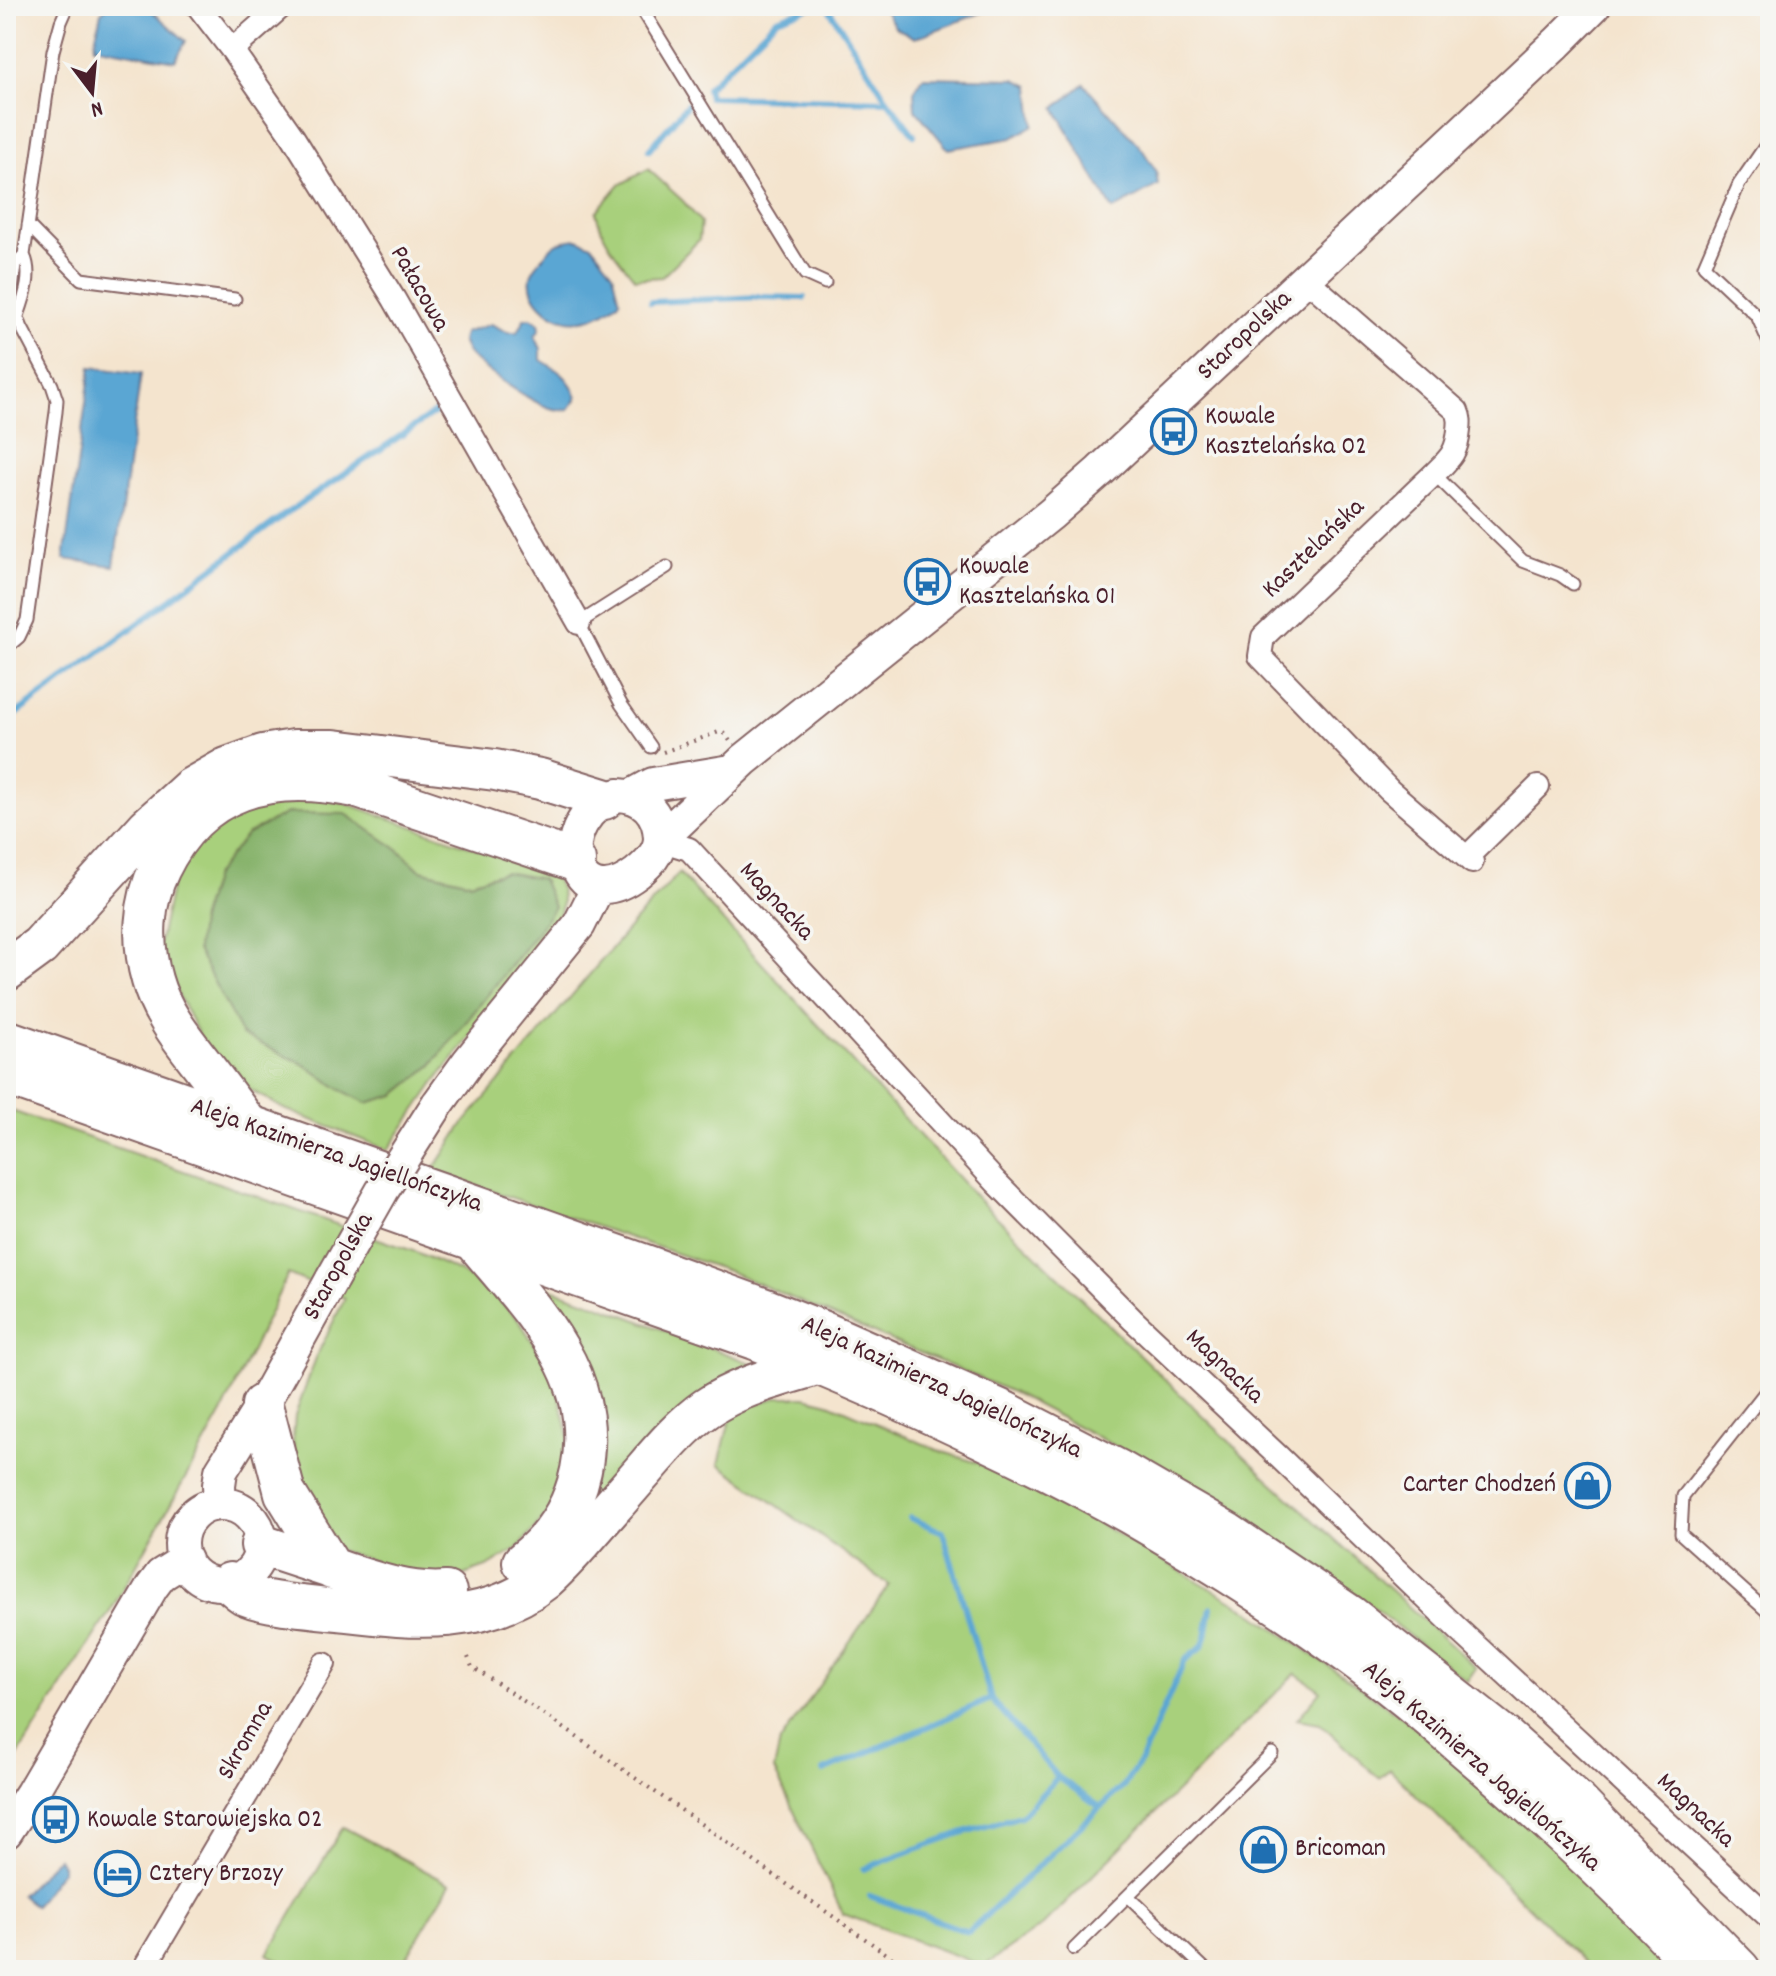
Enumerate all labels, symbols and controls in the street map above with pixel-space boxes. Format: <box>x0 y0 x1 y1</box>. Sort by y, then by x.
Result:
north arrow <box>52 52 132 132</box>
text: N <box>87 91 106 124</box>
street label: Pałacowa <box>380 239 459 340</box>
street label: Staropolska <box>1189 282 1301 390</box>
place label: Kowale Kasztelańska 02 <box>1205 399 1367 466</box>
bus stop icon: Kowale Kasztelańska 02 <box>1150 408 1198 456</box>
street label: Kasztelańska <box>1254 490 1374 608</box>
place label: Kowale Kasztelańska 01 <box>959 549 1115 616</box>
bus stop icon: Kowale Kasztelańska 01 <box>904 558 952 606</box>
street label: Magnacka <box>730 854 823 950</box>
street label: Aleja Kazimierza Jagiellończyka <box>185 1089 488 1224</box>
street label: Staropolska <box>294 1206 384 1328</box>
street label: Aleja Kazimierza Jagiellończyka <box>794 1307 1088 1470</box>
street label: Magnacka <box>1176 1321 1272 1414</box>
shop icon: Carter Chodzeń <box>1563 1461 1611 1509</box>
place label: Carter Chodzeń <box>1403 1467 1556 1504</box>
street label: Aleja Kazimierza Jagiellończyka <box>1353 1653 1609 1882</box>
street label: Skromna <box>209 1694 284 1787</box>
street label: Magnacka <box>1647 1765 1743 1858</box>
bus stop icon: Kowale Starowiejska 02 <box>32 1796 80 1844</box>
place label: Kowale Starowiejska 02 <box>87 1802 323 1839</box>
shop icon: Bricoman <box>1240 1825 1288 1873</box>
place label: Bricoman <box>1295 1831 1386 1868</box>
hotel icon: Cztery Brzozy <box>94 1850 142 1898</box>
place label: Cztery Brzozy <box>149 1856 283 1893</box>

